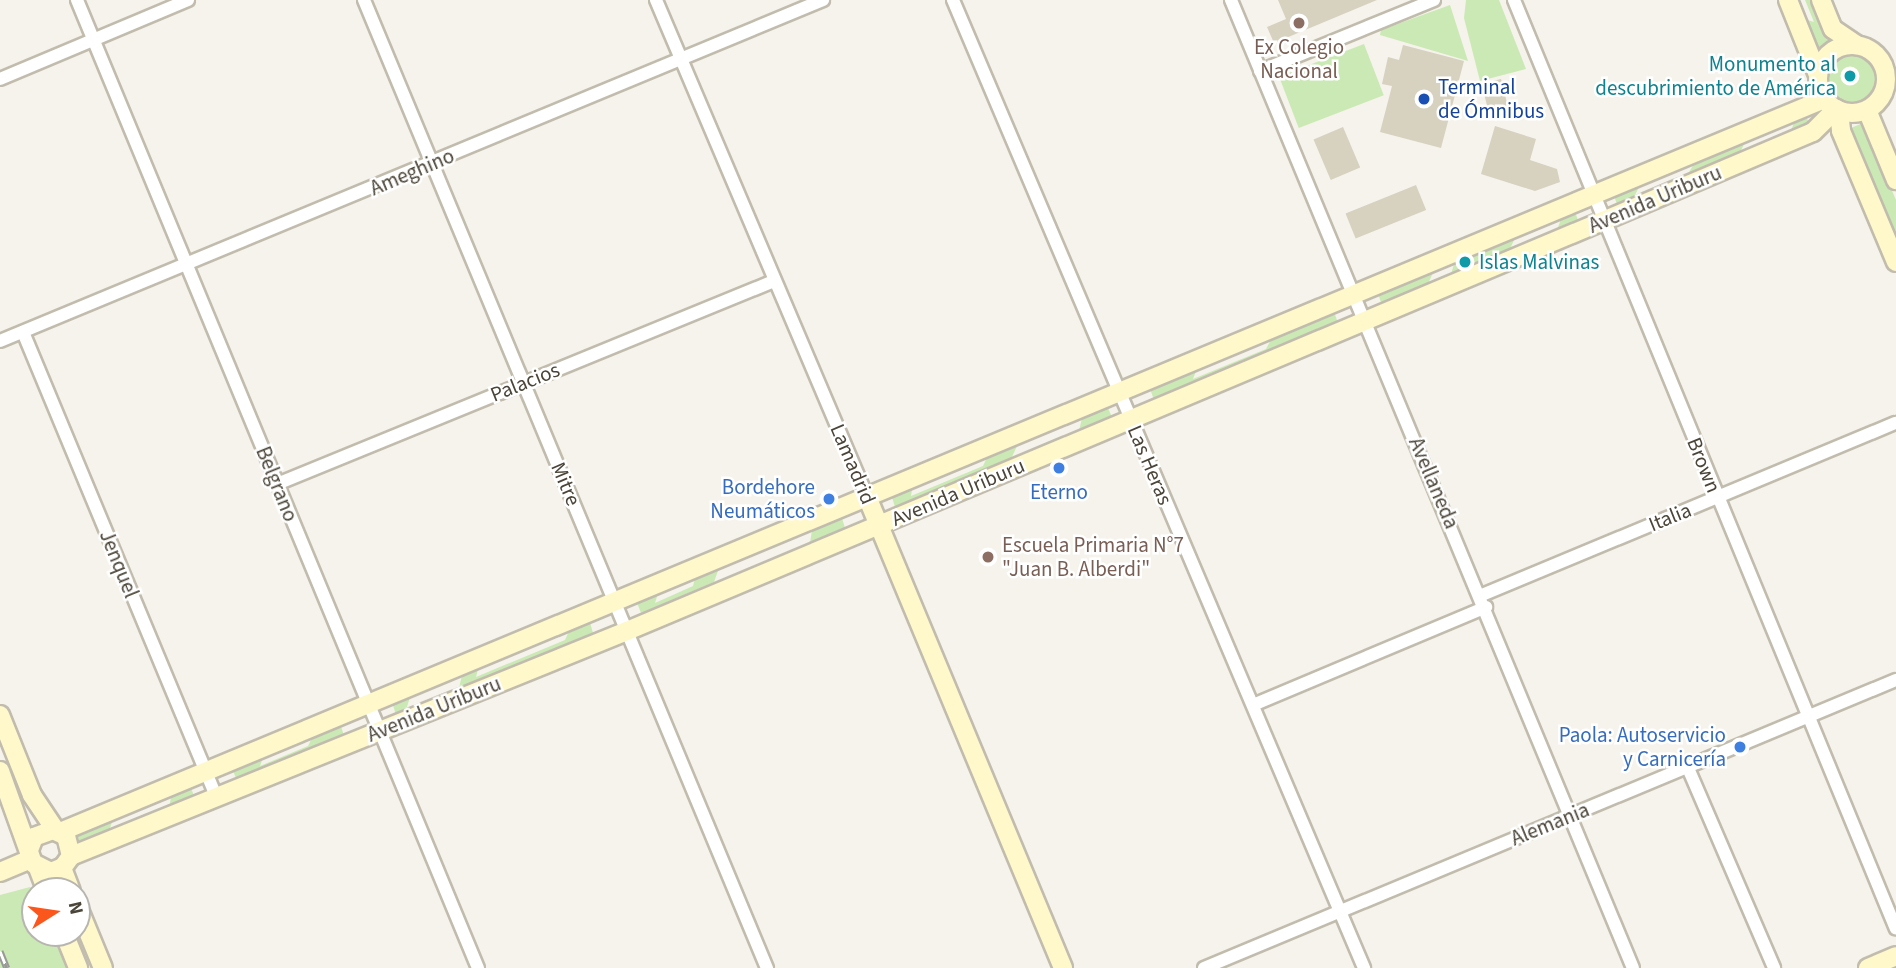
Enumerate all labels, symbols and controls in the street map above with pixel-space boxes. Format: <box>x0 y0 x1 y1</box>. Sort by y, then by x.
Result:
marker: Ex Colegio Nacional <box>1291 15 1307 31</box>
place label: Ex Colegio Nacional <box>1254 34 1344 84</box>
place label: Monumento al descubrimiento de América <box>1595 51 1836 101</box>
marker: Monumento al descubrimiento de América <box>1842 68 1858 84</box>
place label: Terminal de Ómnibus <box>1438 74 1544 124</box>
marker: Terminal de Ómnibus <box>1416 91 1432 107</box>
street label: Ameghino <box>366 143 458 201</box>
street label: Avenida Uriburu <box>1585 160 1725 238</box>
place label: Islas Malvinas <box>1479 249 1599 275</box>
marker: Islas Malvinas <box>1457 254 1473 270</box>
street label: Palacios <box>487 357 563 407</box>
street label: Lamadrid <box>825 420 881 508</box>
street label: Las Heras <box>1122 421 1178 509</box>
street label: Avellaneda <box>1403 434 1465 532</box>
street label: Brown <box>1682 434 1726 496</box>
street label: Belgrano <box>251 443 303 525</box>
street label: Avenida Uriburu <box>888 453 1028 531</box>
street label: Mitre <box>546 458 586 510</box>
marker: Eterno <box>1051 460 1067 476</box>
place label: Bordehore Neumáticos <box>710 474 815 524</box>
place label: Eterno <box>1030 479 1088 505</box>
marker: Bordehore Neumáticos <box>821 491 837 507</box>
street label: Italia <box>1645 497 1695 537</box>
street label: Jenquel <box>94 526 144 602</box>
place label: Escuela Primaria N°7 "Juan B. Alberdi" <box>1002 532 1184 582</box>
marker: Escuela Primaria N°7 "Juan B. Alberdi" <box>980 549 996 565</box>
street label: Avenida Uriburu <box>363 671 505 747</box>
place label: Paola: Autoservicio y Carnicería <box>1559 722 1726 772</box>
marker: Paola: Autoservicio y Carnicería <box>1732 739 1748 755</box>
street label: Alemania <box>1507 797 1593 851</box>
north arrow <box>21 877 91 947</box>
text: N <box>61 899 90 917</box>

